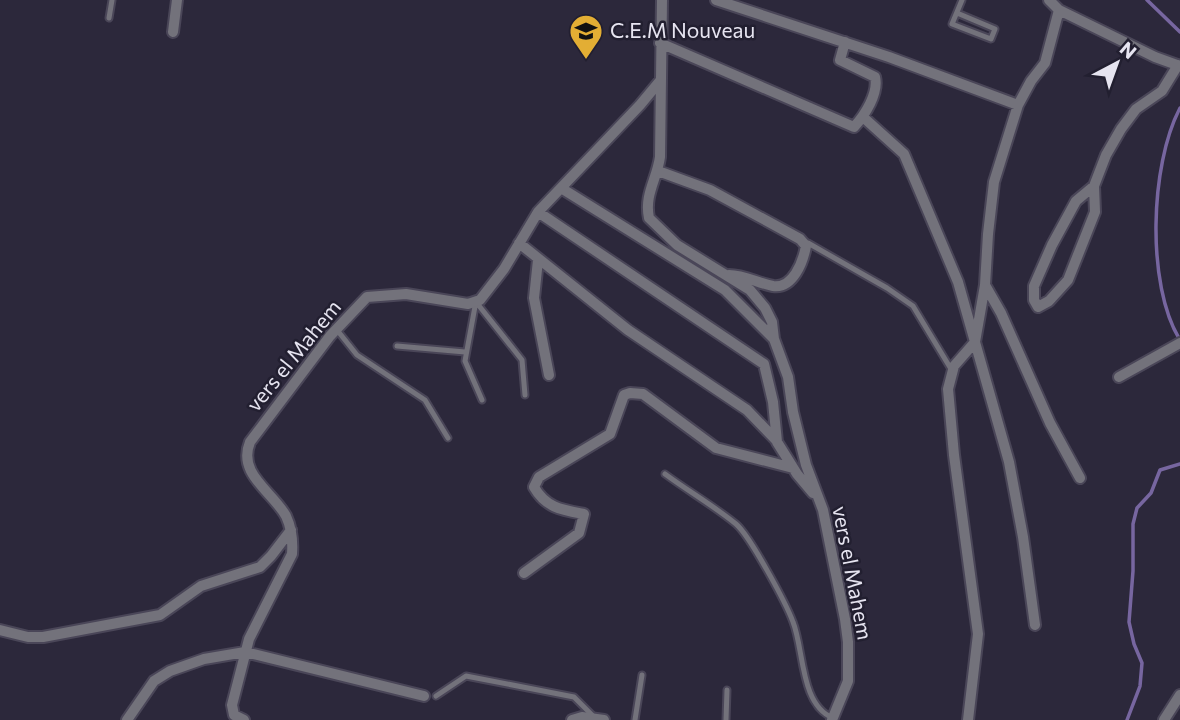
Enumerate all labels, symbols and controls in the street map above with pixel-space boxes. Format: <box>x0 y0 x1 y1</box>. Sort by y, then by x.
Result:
school or university icon: C.E.M Nouveau <box>567 12 605 61</box>
place label: C.E.M Nouveau <box>610 17 755 42</box>
north arrow <box>1082 28 1152 98</box>
text: N <box>1116 36 1141 63</box>
street label: vers el Mahem <box>240 294 345 416</box>
street label: vers el Mahem <box>828 504 879 642</box>

